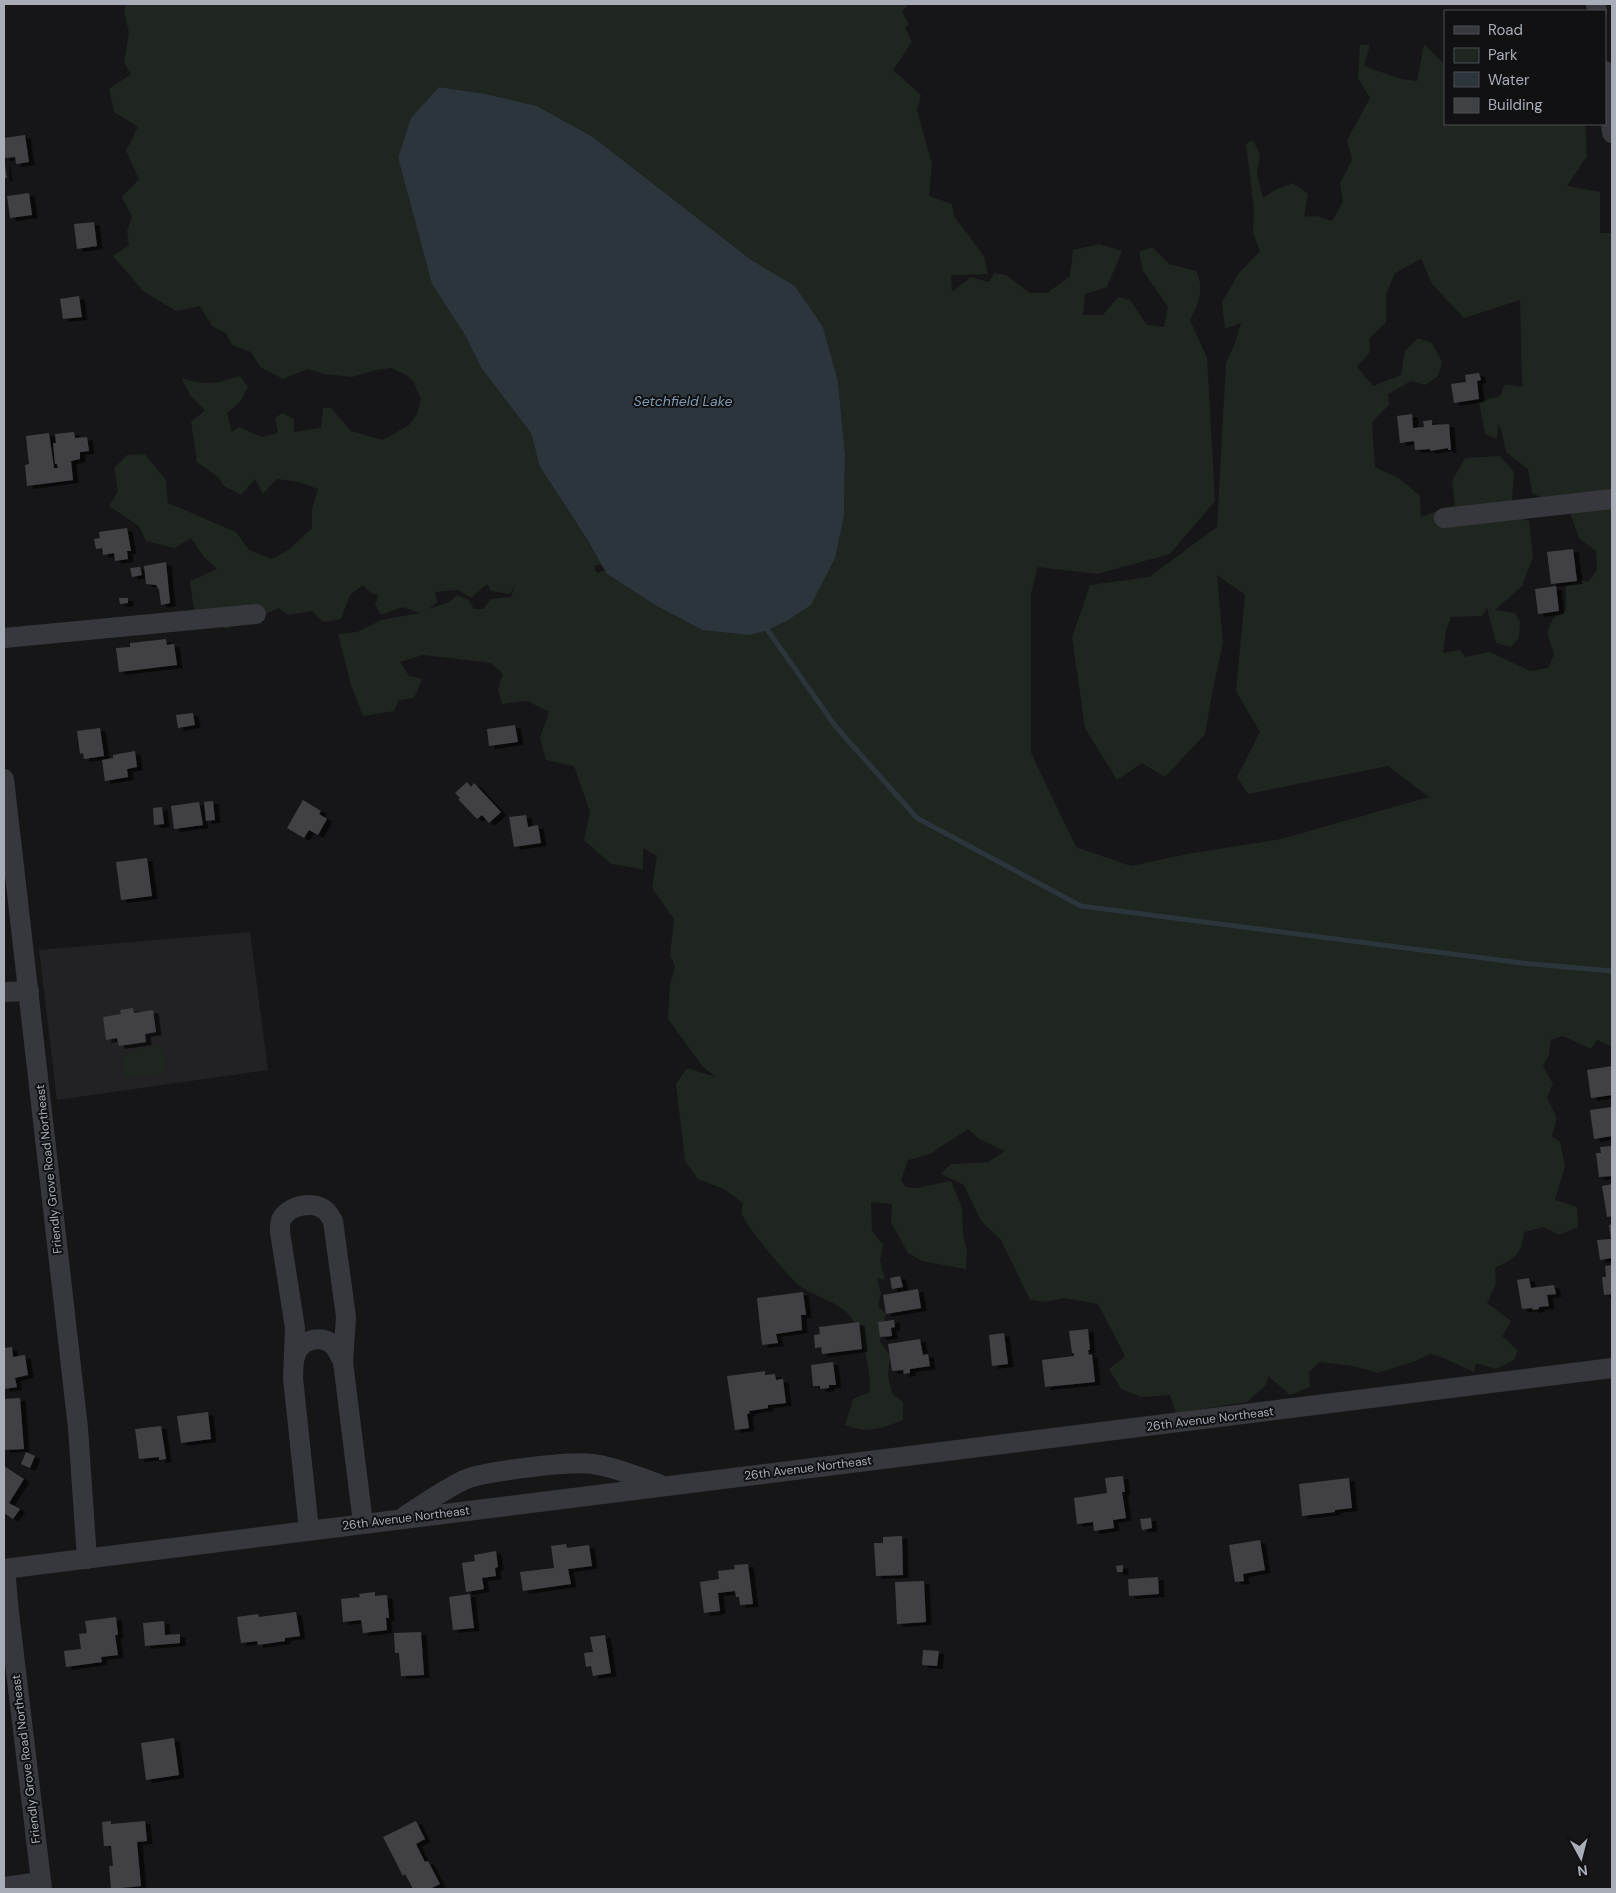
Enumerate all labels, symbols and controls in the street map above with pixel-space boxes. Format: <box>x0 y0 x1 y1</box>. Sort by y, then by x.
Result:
legend <box>1444 10 1606 125</box>
text: Road <box>1488 20 1523 40</box>
text: Park <box>1488 45 1518 65</box>
text: Water <box>1488 70 1530 90</box>
text: Building <box>1488 95 1543 115</box>
water label: Setchfield Lake <box>633 392 733 410</box>
street label: Friendly Grove Road Northeast <box>32 1083 66 1254</box>
street label: 26th Avenue Northeast <box>1145 1403 1275 1435</box>
street label: 26th Avenue Northeast <box>743 1452 873 1484</box>
street label: 26th Avenue Northeast <box>341 1502 471 1534</box>
street label: Friendly Grove Road Northeast <box>8 1673 44 1844</box>
north arrow <box>1556 1833 1606 1883</box>
text: N <box>1576 1861 1589 1880</box>

